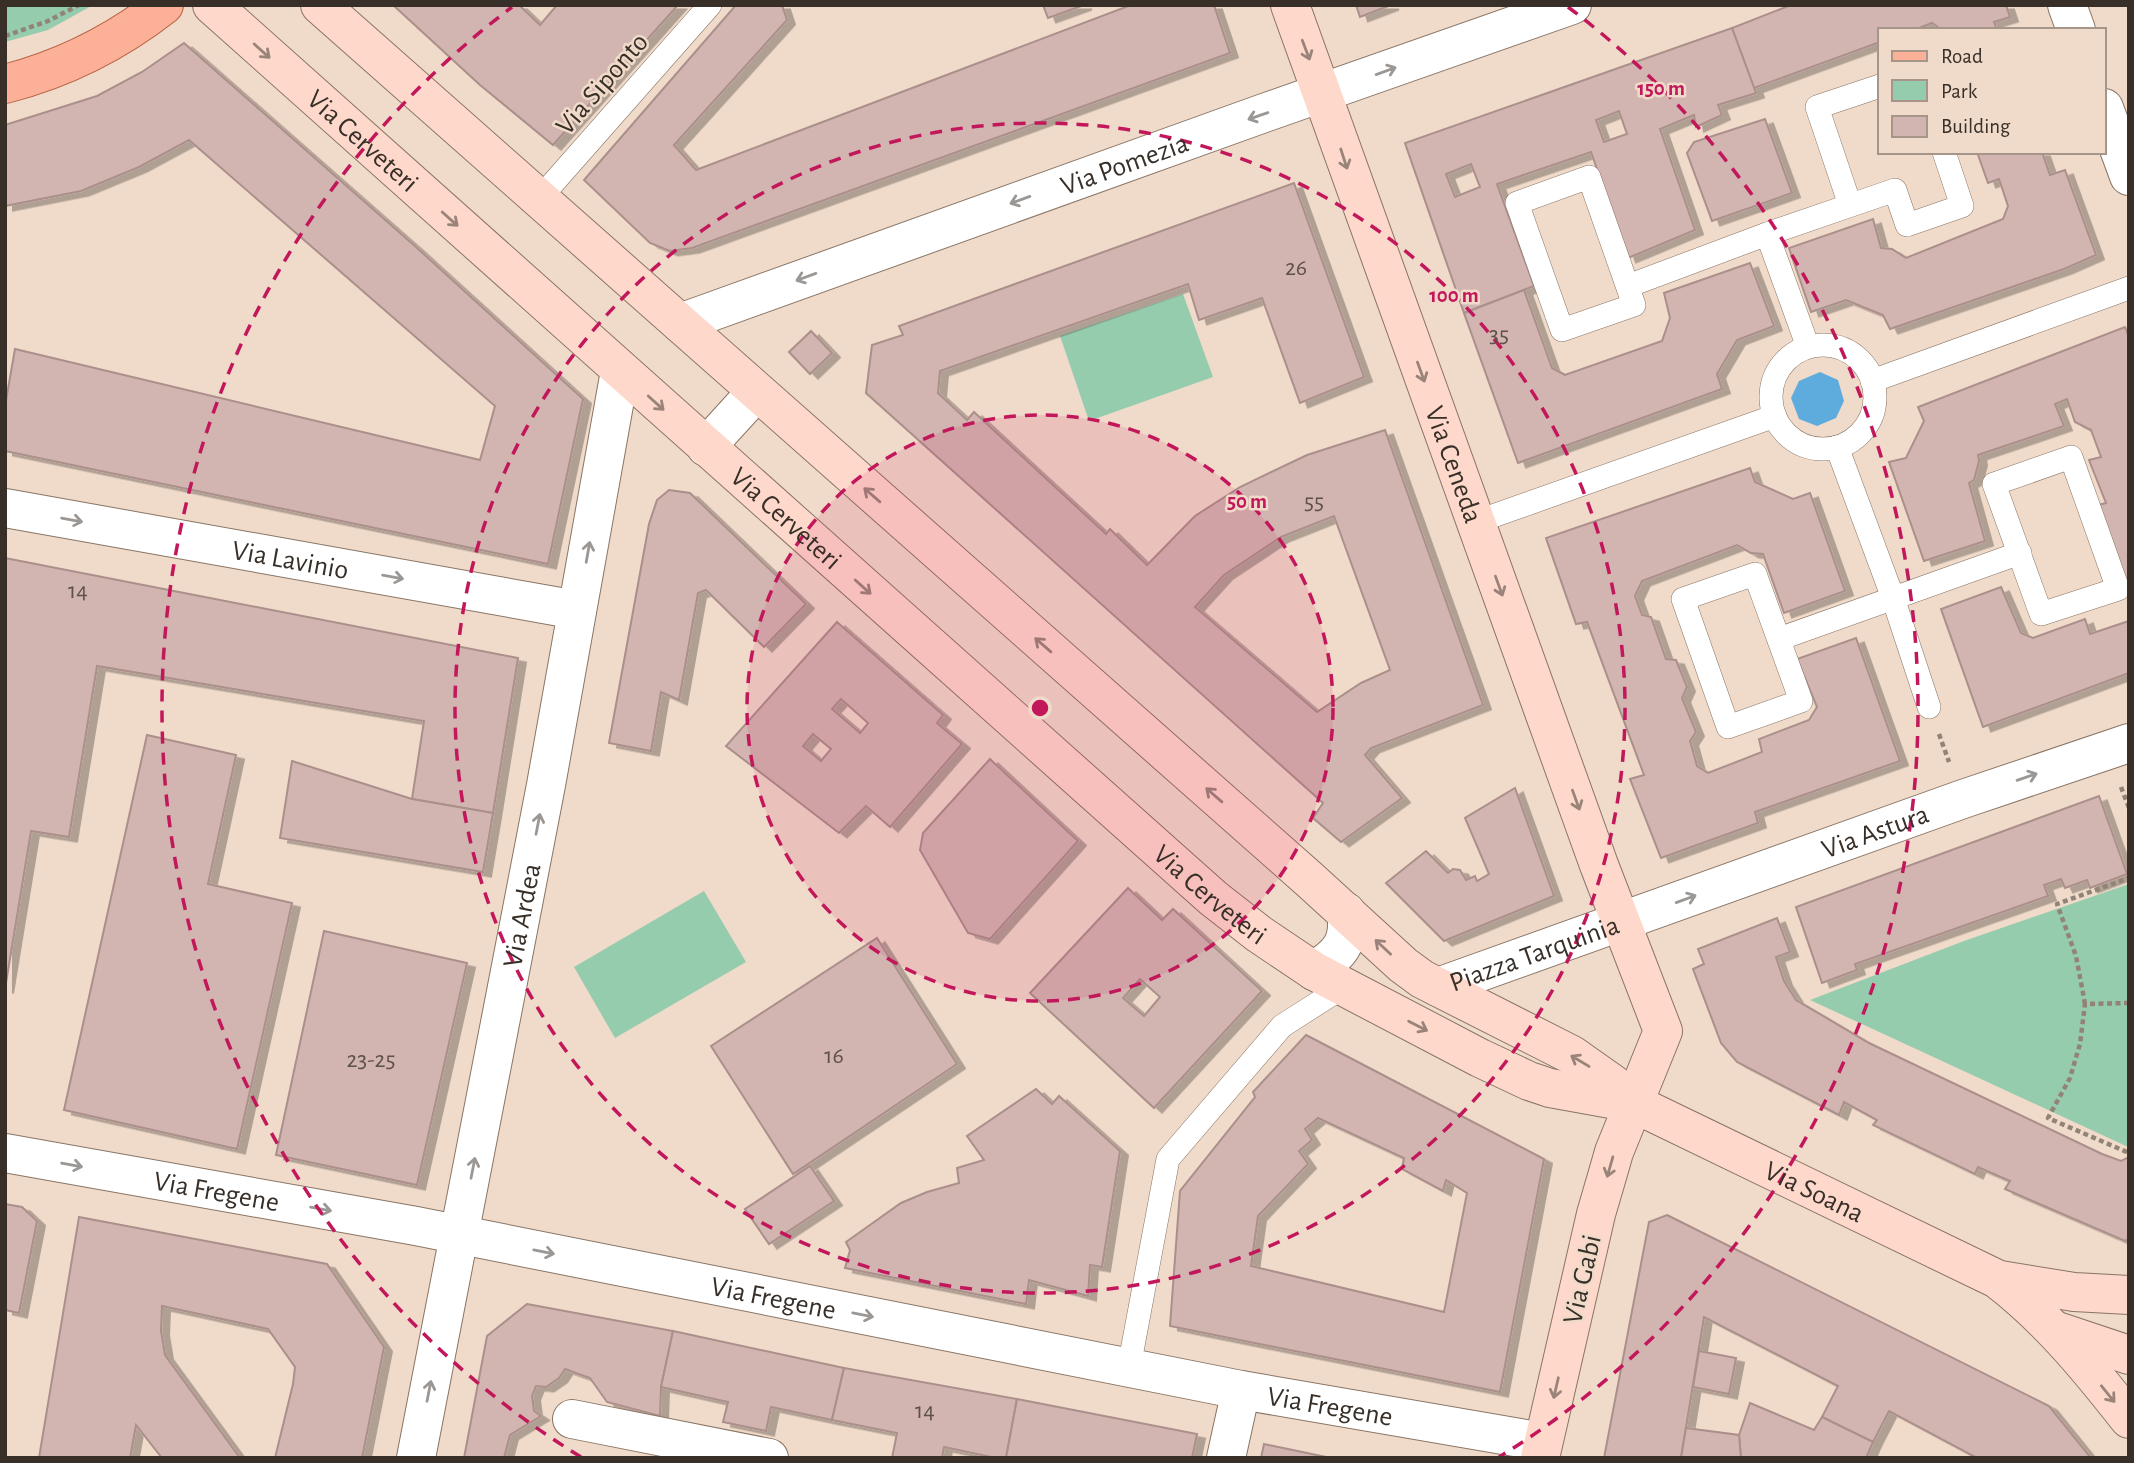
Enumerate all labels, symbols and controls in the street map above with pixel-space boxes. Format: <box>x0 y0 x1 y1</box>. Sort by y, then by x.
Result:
street label: Via Siponto <box>551 28 654 141</box>
legend <box>1878 28 2106 154</box>
one-way arrow <box>1300 38 1313 60</box>
one-way arrow <box>253 43 271 59</box>
text: Road <box>1941 46 1983 67</box>
one-way arrow <box>1375 63 1397 76</box>
text: 150 m <box>1637 78 1685 99</box>
text: Park <box>1941 81 1978 102</box>
street label: Via Cerveteri <box>301 85 423 198</box>
one-way arrow <box>1247 111 1269 123</box>
text: Building <box>1941 116 2011 137</box>
street label: Via Pomezia <box>1057 129 1192 201</box>
one-way arrow <box>1339 147 1351 169</box>
one-way arrow <box>1010 195 1032 208</box>
one-way arrow <box>441 211 459 227</box>
house number: 26 <box>1285 256 1307 280</box>
one-way arrow <box>795 271 817 284</box>
text: 100 m <box>1429 285 1479 306</box>
house number: 35 <box>1489 323 1509 347</box>
one-way arrow <box>1416 361 1429 383</box>
one-way arrow <box>647 395 665 411</box>
street label: Via Ceneda <box>1419 403 1487 527</box>
street label: Via Cerveteri <box>724 463 846 576</box>
one-way arrow <box>864 487 882 503</box>
house number: 55 <box>1304 490 1324 514</box>
text: 50 m <box>1227 491 1267 512</box>
one-way arrow <box>60 513 83 527</box>
street label: Via Lavinio <box>230 537 351 585</box>
one-way arrow <box>582 541 595 564</box>
one-way arrow <box>381 571 404 584</box>
one-way arrow <box>1494 575 1506 597</box>
house number: 14 <box>68 579 88 603</box>
one-way arrow <box>854 579 872 595</box>
one-way arrow <box>1034 637 1052 653</box>
centre of rings <box>1028 696 1052 720</box>
one-way arrow <box>2016 770 2038 782</box>
one-way arrow <box>1205 787 1223 803</box>
one-way arrow <box>1571 789 1583 811</box>
street label: Via Astura <box>1818 800 1933 864</box>
one-way arrow <box>532 813 546 836</box>
street label: Via Cerveteri <box>1147 840 1271 951</box>
street label: Via Ardea <box>499 861 547 970</box>
one-way arrow <box>1674 892 1696 904</box>
street label: Piazza Tarquinia <box>1446 911 1623 998</box>
one-way arrow <box>1375 939 1392 956</box>
one-way arrow <box>1407 1020 1428 1034</box>
house number: 16 <box>824 1044 844 1068</box>
house number: 23-25 <box>346 1048 396 1072</box>
one-way arrow <box>1571 1053 1591 1067</box>
one-way arrow <box>1602 1156 1615 1178</box>
one-way arrow <box>467 1157 480 1180</box>
street label: Via Soana <box>1760 1157 1868 1228</box>
one-way arrow <box>61 1159 83 1172</box>
street label: Via Fregene <box>151 1168 281 1217</box>
one-way arrow <box>309 1203 332 1216</box>
street label: Via Gabi <box>1559 1232 1607 1327</box>
one-way arrow <box>532 1245 555 1259</box>
street label: Via Fregene <box>708 1273 838 1325</box>
one-way arrow <box>851 1308 874 1322</box>
one-way arrow <box>1549 1376 1562 1399</box>
one-way arrow <box>423 1380 436 1403</box>
street label: Via Fregene <box>1265 1383 1395 1432</box>
one-way arrow <box>2101 1384 2116 1402</box>
house number: 14 <box>915 1399 935 1423</box>

